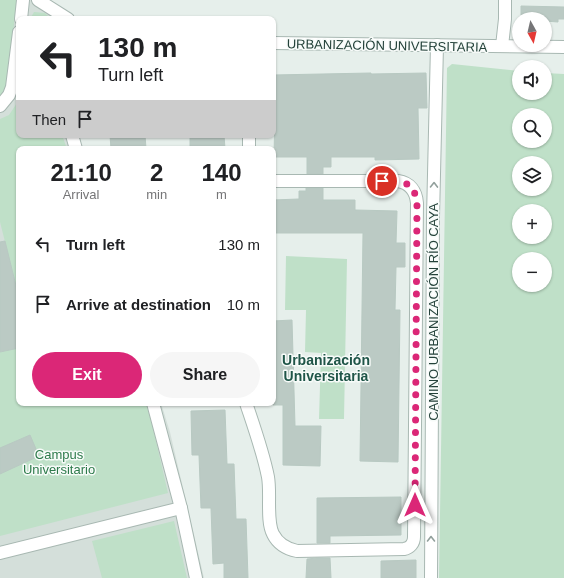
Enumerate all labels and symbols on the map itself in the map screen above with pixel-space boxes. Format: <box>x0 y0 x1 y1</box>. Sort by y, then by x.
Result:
north arrow <box>512 12 552 52</box>
street label: URBANIZACIÓN UNIVERSITARIA <box>287 36 488 55</box>
pin <box>365 164 399 198</box>
one-way arrow <box>430 182 438 188</box>
street label: CAMINO URBANIZACIÓN RÍO CAYA <box>426 203 441 421</box>
district label: Urbanización Universitaria <box>282 352 370 384</box>
park label: Campus Universitario <box>23 447 95 477</box>
position arrow <box>394 484 436 526</box>
one-way arrow <box>427 536 435 542</box>

